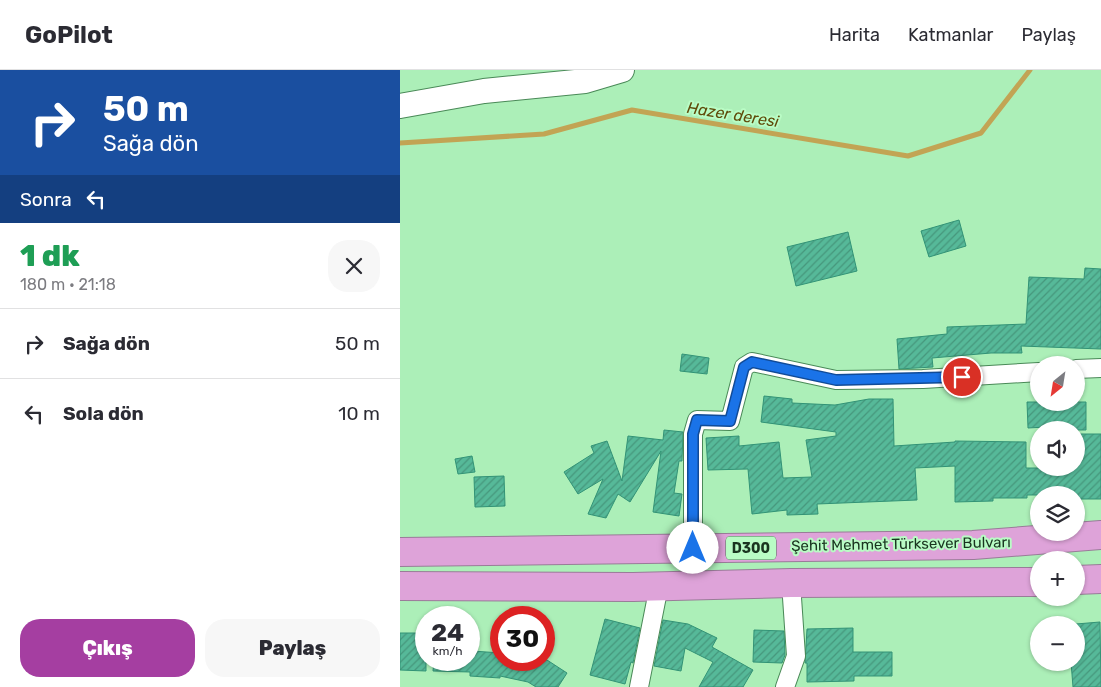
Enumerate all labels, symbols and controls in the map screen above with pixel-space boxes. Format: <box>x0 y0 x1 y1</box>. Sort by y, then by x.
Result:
text: GoPilot <box>25 21 113 49</box>
text: Harita <box>829 24 880 46</box>
text: Katmanlar <box>908 24 993 46</box>
text: Paylaş <box>1021 24 1076 46</box>
text: 50 m <box>103 88 189 130</box>
icon: right <box>20 90 85 155</box>
water label: Hazer deresi <box>686 98 781 131</box>
text: Sağa dön <box>103 130 199 157</box>
icon: left <box>82 185 110 213</box>
text: Sonra <box>20 188 72 211</box>
text: 1 dk <box>20 238 80 274</box>
button: close <box>328 240 380 292</box>
text: 180 m · 21:18 <box>20 275 116 294</box>
icon: right <box>20 330 48 358</box>
text: Sağa dön <box>63 332 150 355</box>
text: 50 m <box>335 332 380 355</box>
pin <box>941 356 983 398</box>
north arrow <box>1030 356 1085 411</box>
map controls <box>1030 356 1085 671</box>
icon: arrive <box>948 363 976 391</box>
icon: left <box>20 400 48 428</box>
text: Sola dön <box>63 402 144 425</box>
text: 10 m <box>338 402 380 425</box>
button: sound <box>1030 421 1085 476</box>
button: layers <box>1030 486 1085 541</box>
position arrow <box>666 521 718 573</box>
street label: Şehit Mehmet Türksever Bulvarı <box>791 533 1011 555</box>
road number: D300 <box>726 536 776 559</box>
button: + <box>1030 551 1085 606</box>
speed limit sign: 30 <box>490 606 555 671</box>
button: − <box>1030 616 1085 671</box>
text: 24 <box>431 618 464 647</box>
button: Çıkış <box>20 619 195 677</box>
button: Paylaş <box>205 619 380 677</box>
text: km/h <box>433 644 462 658</box>

